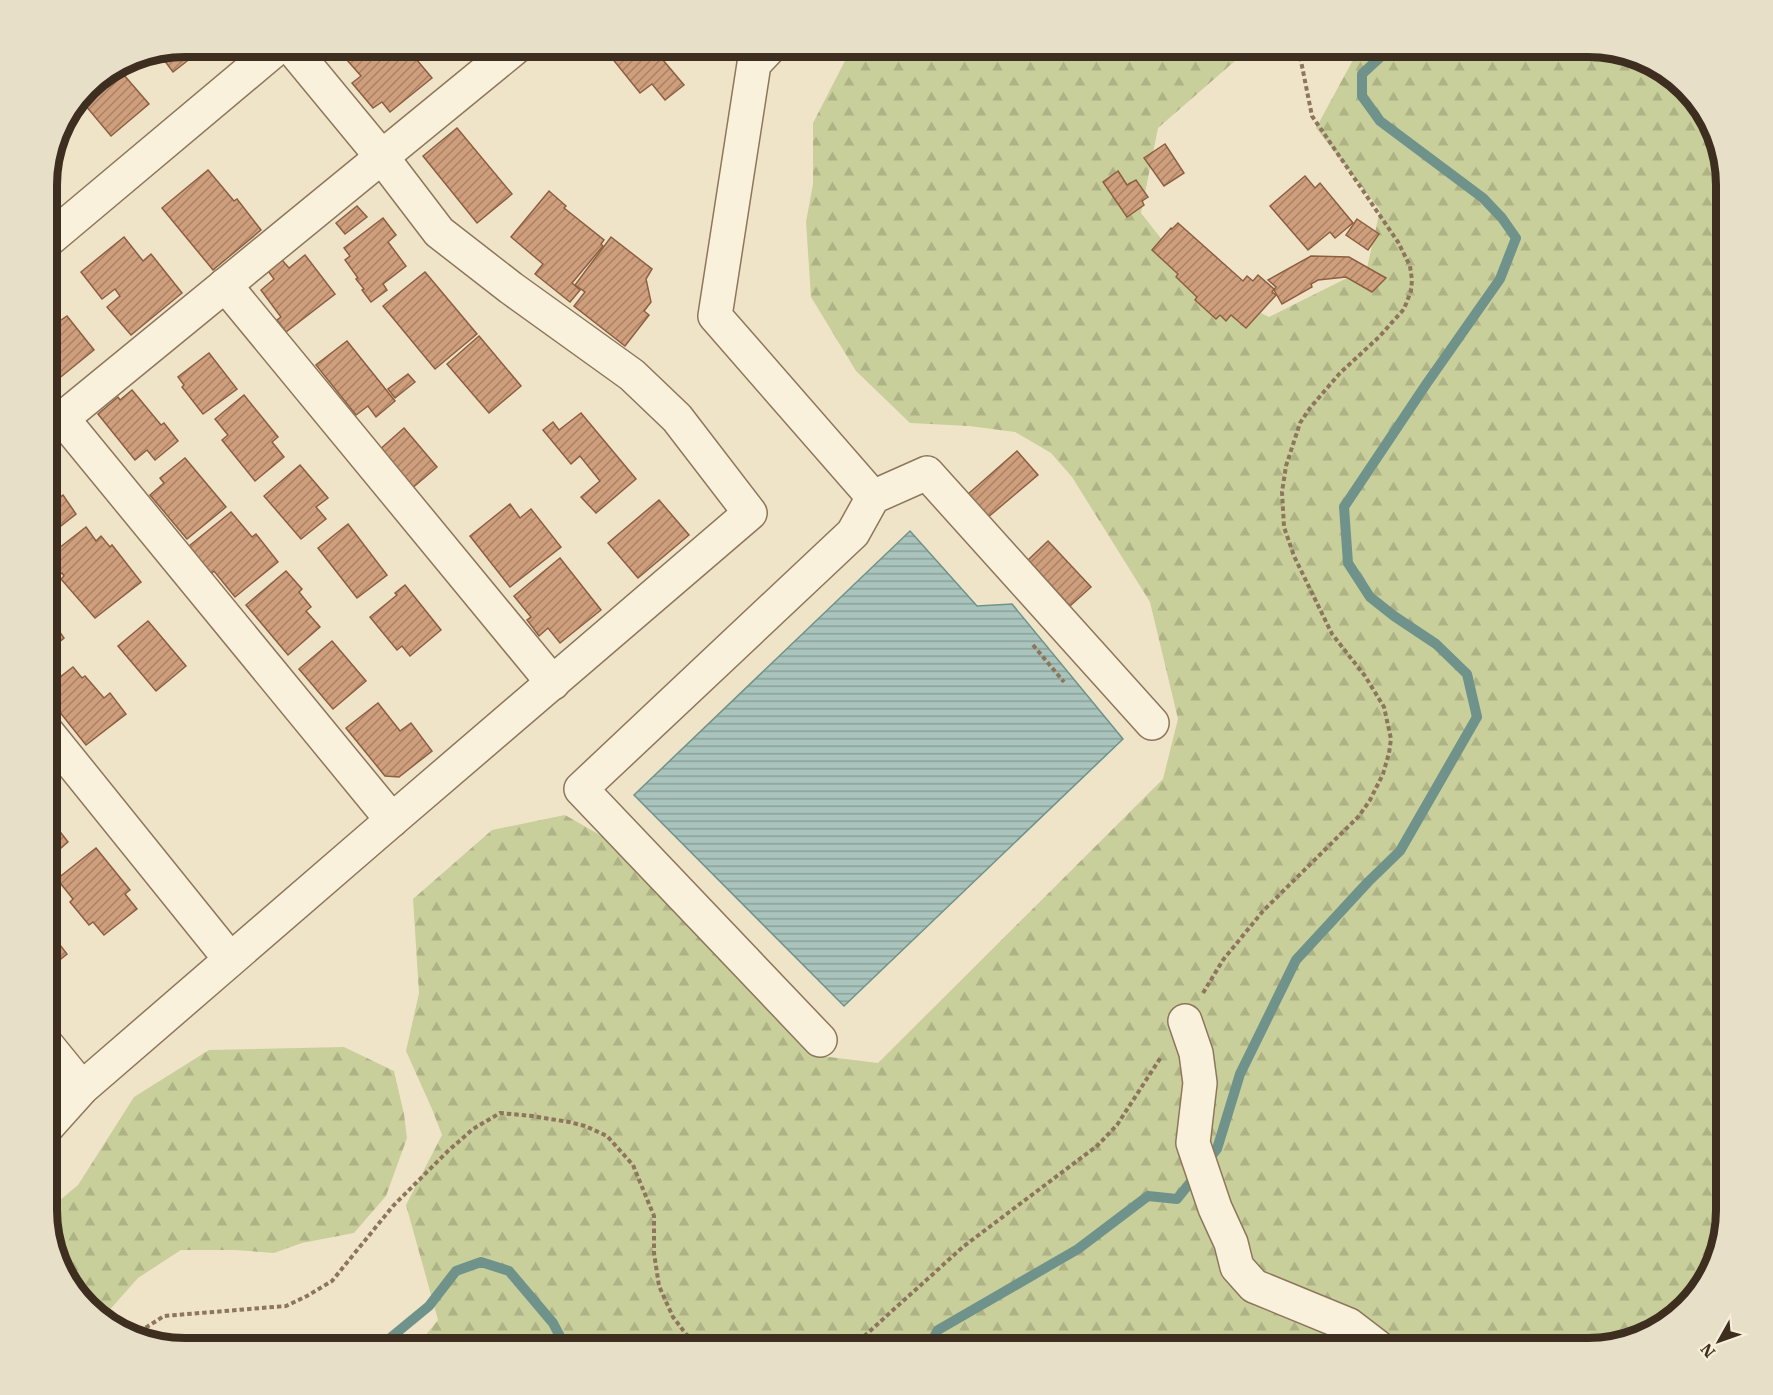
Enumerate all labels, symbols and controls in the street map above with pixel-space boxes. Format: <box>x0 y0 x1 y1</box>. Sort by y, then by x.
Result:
north arrow <box>1689 1311 1749 1371</box>
text: N <box>1696 1339 1719 1362</box>

